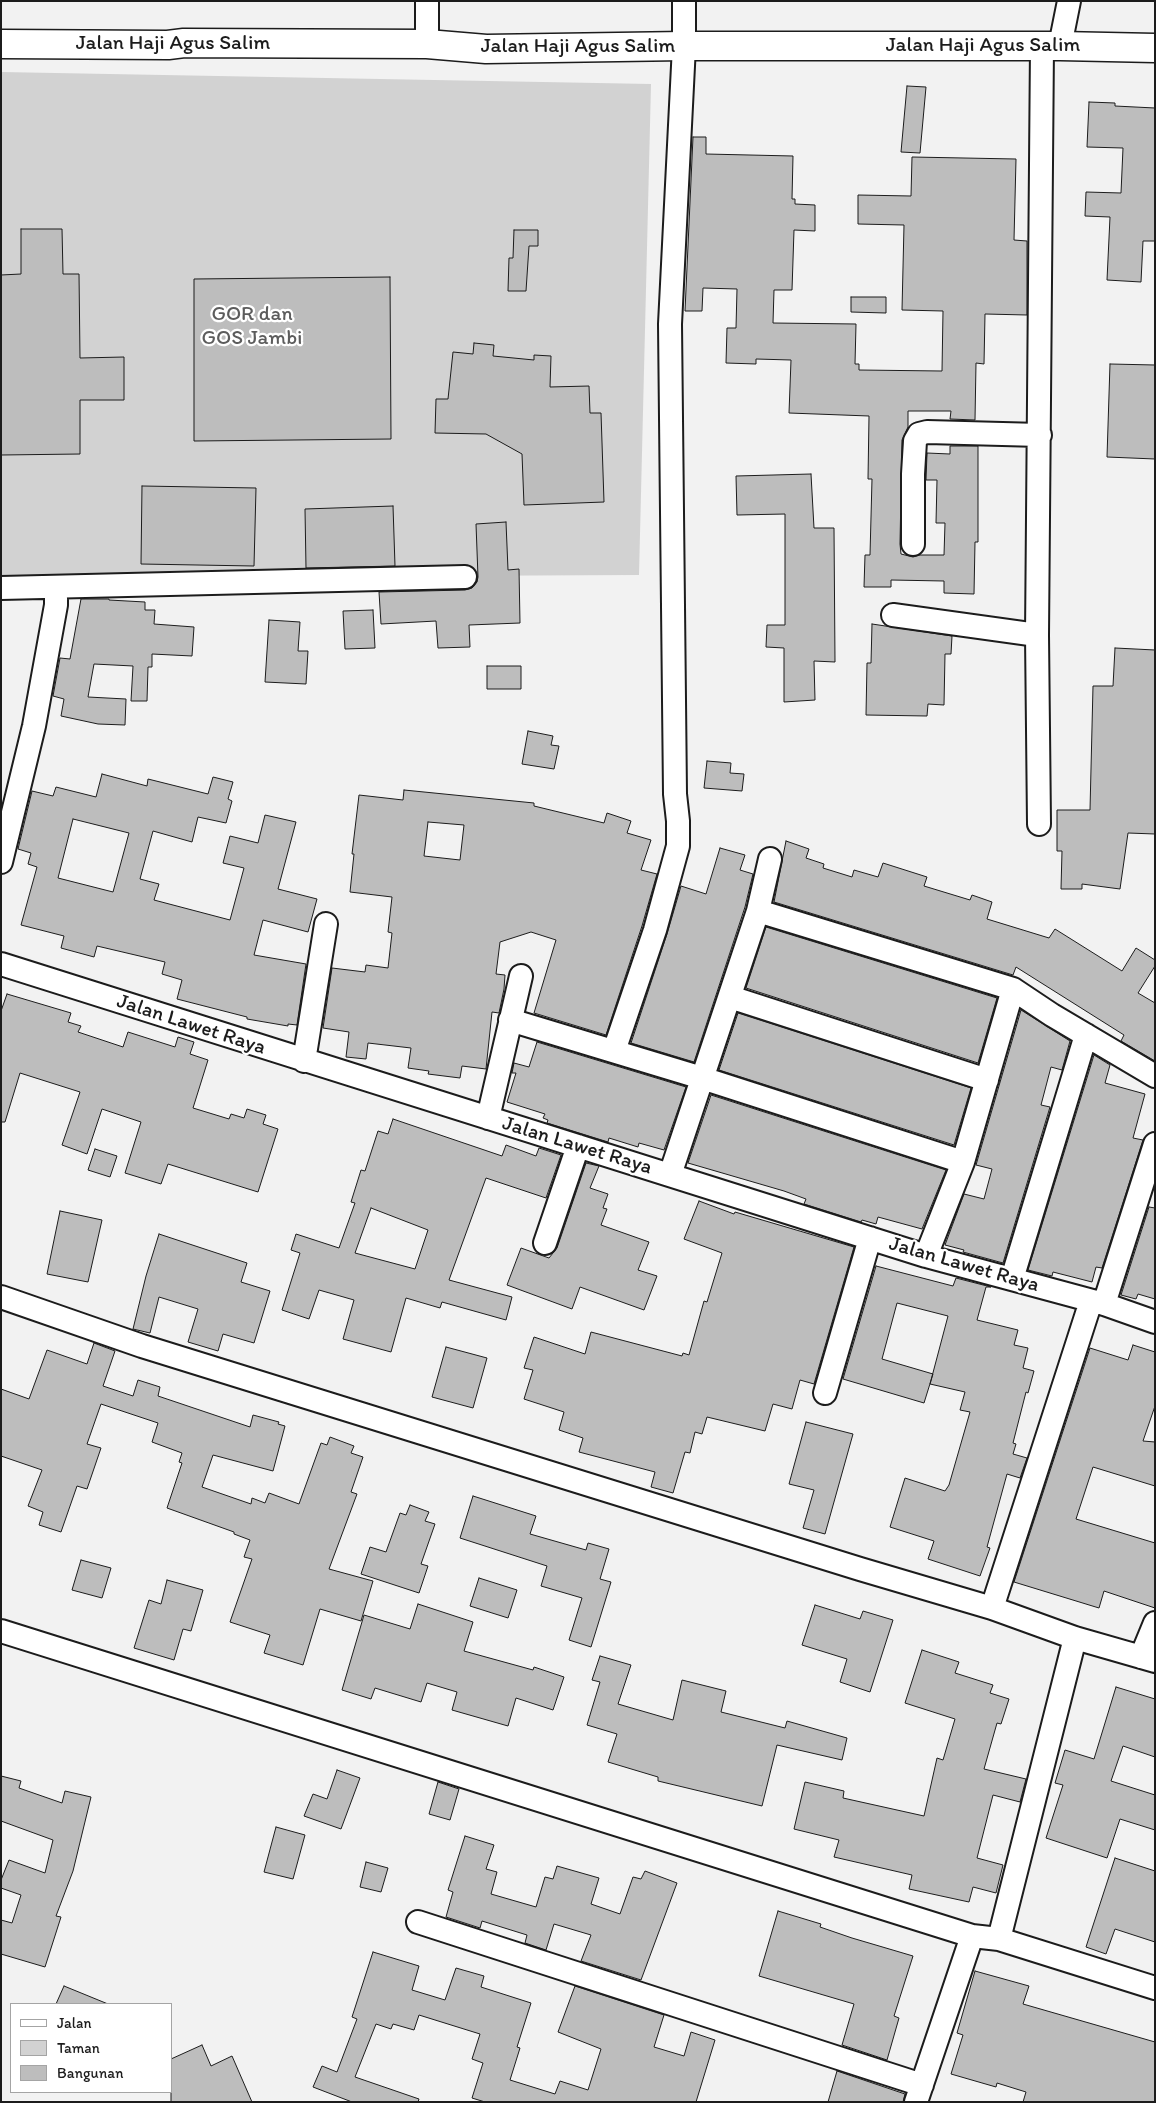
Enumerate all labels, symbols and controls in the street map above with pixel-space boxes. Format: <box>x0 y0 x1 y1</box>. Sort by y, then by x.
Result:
street label: Jalan Haji Agus Salim <box>76 31 270 57</box>
street label: Jalan Haji Agus Salim <box>886 33 1080 59</box>
street label: Jalan Haji Agus Salim <box>481 34 675 60</box>
park label: GOR dan GOS Jambi <box>202 302 302 352</box>
street label: Jalan Lawet Raya <box>113 989 269 1061</box>
street label: Jalan Lawet Raya <box>499 1111 655 1181</box>
street label: Jalan Lawet Raya <box>886 1232 1042 1298</box>
legend <box>10 2003 172 2093</box>
text: Jalan <box>57 2014 91 2032</box>
text: Taman <box>57 2039 100 2057</box>
text: Bangunan <box>57 2064 124 2082</box>

